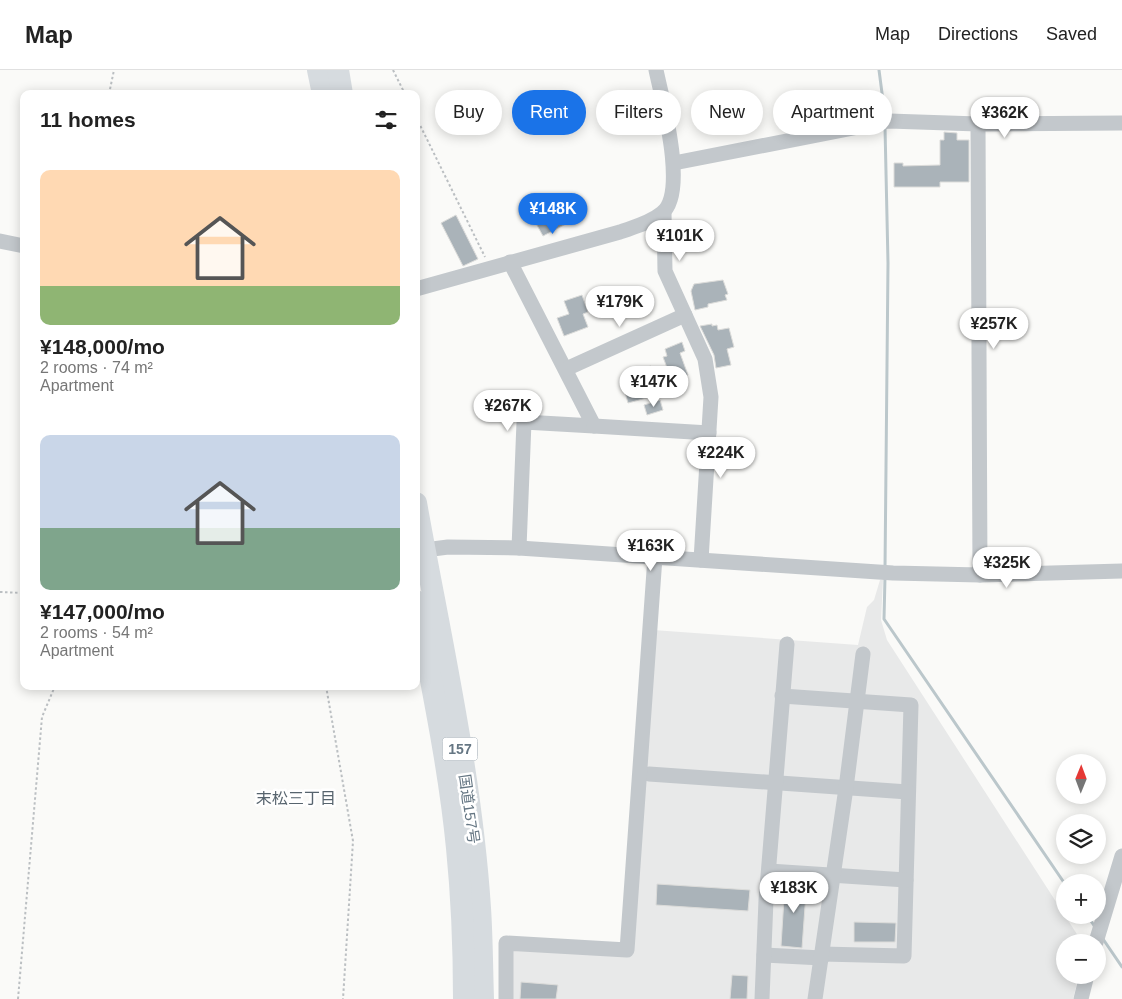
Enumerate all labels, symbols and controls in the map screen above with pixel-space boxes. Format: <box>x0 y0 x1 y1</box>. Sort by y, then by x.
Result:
text: Map <box>25 21 73 48</box>
text: Map <box>875 24 910 44</box>
text: Directions <box>938 24 1018 44</box>
text: Saved <box>1046 24 1097 44</box>
chip: Buy <box>435 90 502 135</box>
chip: Rent <box>512 90 586 135</box>
chip: Filters <box>596 90 681 135</box>
chip: New <box>691 90 763 135</box>
chip: Apartment <box>773 90 892 135</box>
pin: ¥362K <box>970 97 1040 139</box>
text: ¥362K <box>981 104 1029 121</box>
icon: filters <box>372 106 400 134</box>
text: 11 homes <box>40 108 136 131</box>
pin: ¥148K <box>518 192 588 235</box>
text: ¥148K <box>529 200 577 217</box>
icon: home <box>175 203 265 293</box>
pin: ¥101K <box>645 220 715 262</box>
text: ¥101K <box>656 227 704 244</box>
pin: ¥179K <box>585 286 655 328</box>
text: ¥179K <box>596 293 644 310</box>
pin: ¥257K <box>959 308 1029 350</box>
text: ¥257K <box>970 315 1018 332</box>
text: ¥148,000/mo <box>40 335 165 358</box>
text: 2 rooms · 74 m² <box>40 359 153 376</box>
pin: ¥147K <box>619 366 689 408</box>
text: ¥147K <box>630 373 678 390</box>
text: Apartment <box>40 377 114 394</box>
pin: ¥267K <box>473 390 543 432</box>
text: ¥267K <box>484 397 532 414</box>
pin: ¥224K <box>686 436 756 479</box>
text: ¥224K <box>697 444 745 461</box>
icon: home <box>175 468 265 558</box>
pin: ¥163K <box>616 530 686 572</box>
text: ¥163K <box>627 537 675 554</box>
pin: ¥325K <box>972 546 1042 589</box>
text: ¥325K <box>983 554 1031 571</box>
text: ¥147,000/mo <box>40 600 165 623</box>
text: 2 rooms · 54 m² <box>40 624 153 641</box>
text: Apartment <box>40 642 114 659</box>
road number: 157 <box>442 738 478 761</box>
north arrow <box>1056 754 1106 804</box>
map controls <box>1056 754 1106 984</box>
street label: 国道157号 <box>456 773 483 845</box>
district label: 末松三丁目 <box>256 790 336 807</box>
button: layers <box>1056 814 1106 864</box>
pin: ¥183K <box>759 872 829 914</box>
button: + <box>1056 874 1106 924</box>
text: ¥183K <box>770 879 818 896</box>
button: − <box>1056 934 1106 984</box>

